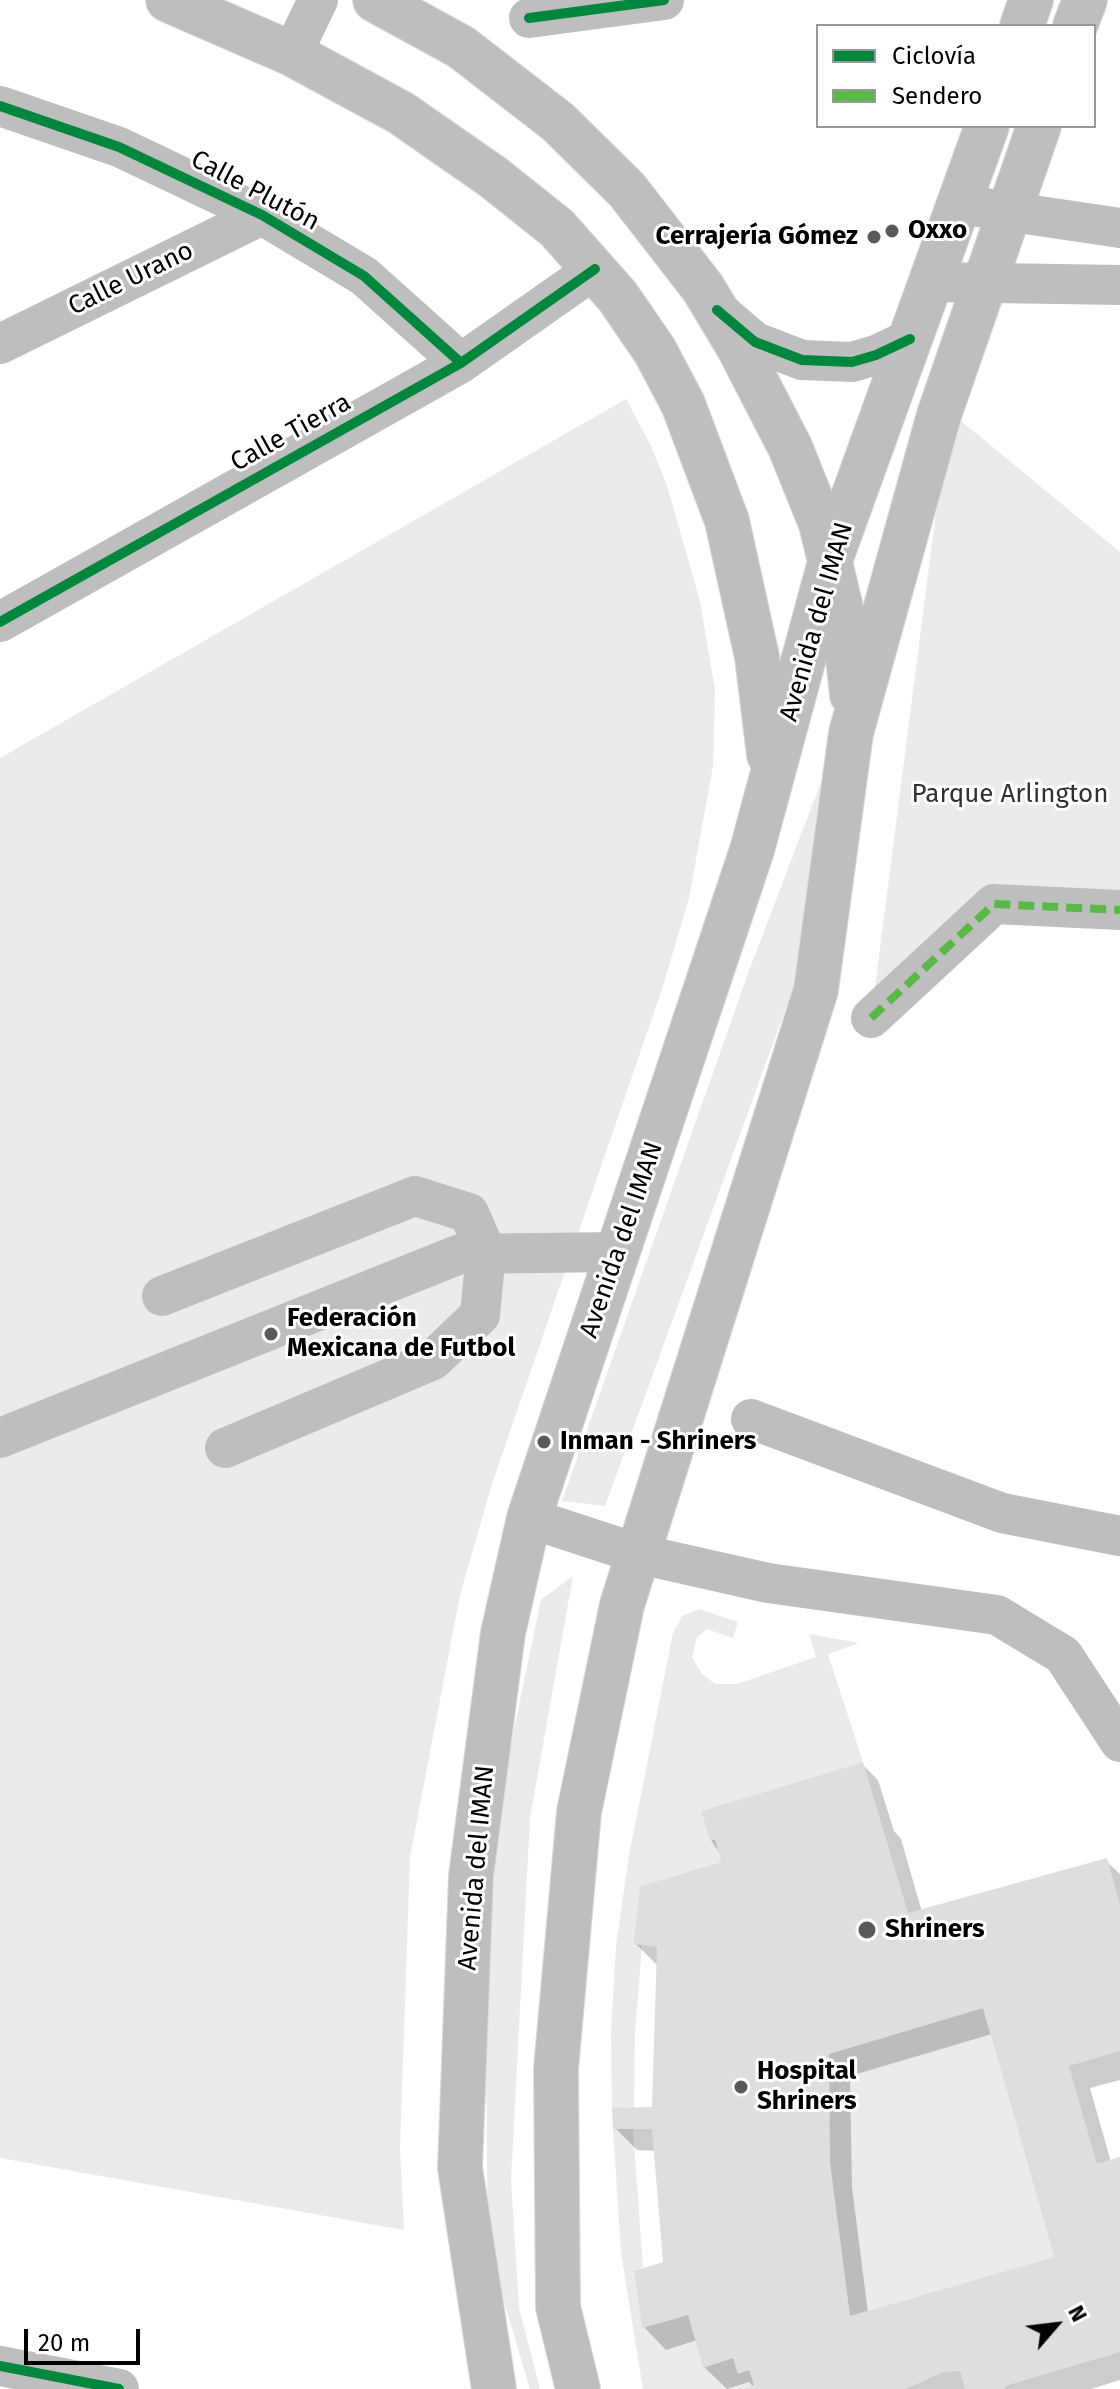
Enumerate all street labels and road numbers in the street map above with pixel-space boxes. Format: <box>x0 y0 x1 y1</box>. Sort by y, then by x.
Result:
street label: Calle Plutón <box>185 144 325 238</box>
street label: Calle Urano <box>63 235 199 323</box>
street label: Calle Tierra <box>225 387 357 479</box>
street label: Avenida del IMAN <box>774 519 860 725</box>
street label: Avenida del IMAN <box>574 1138 670 1342</box>
street label: Avenida del IMAN <box>452 1764 502 1972</box>

